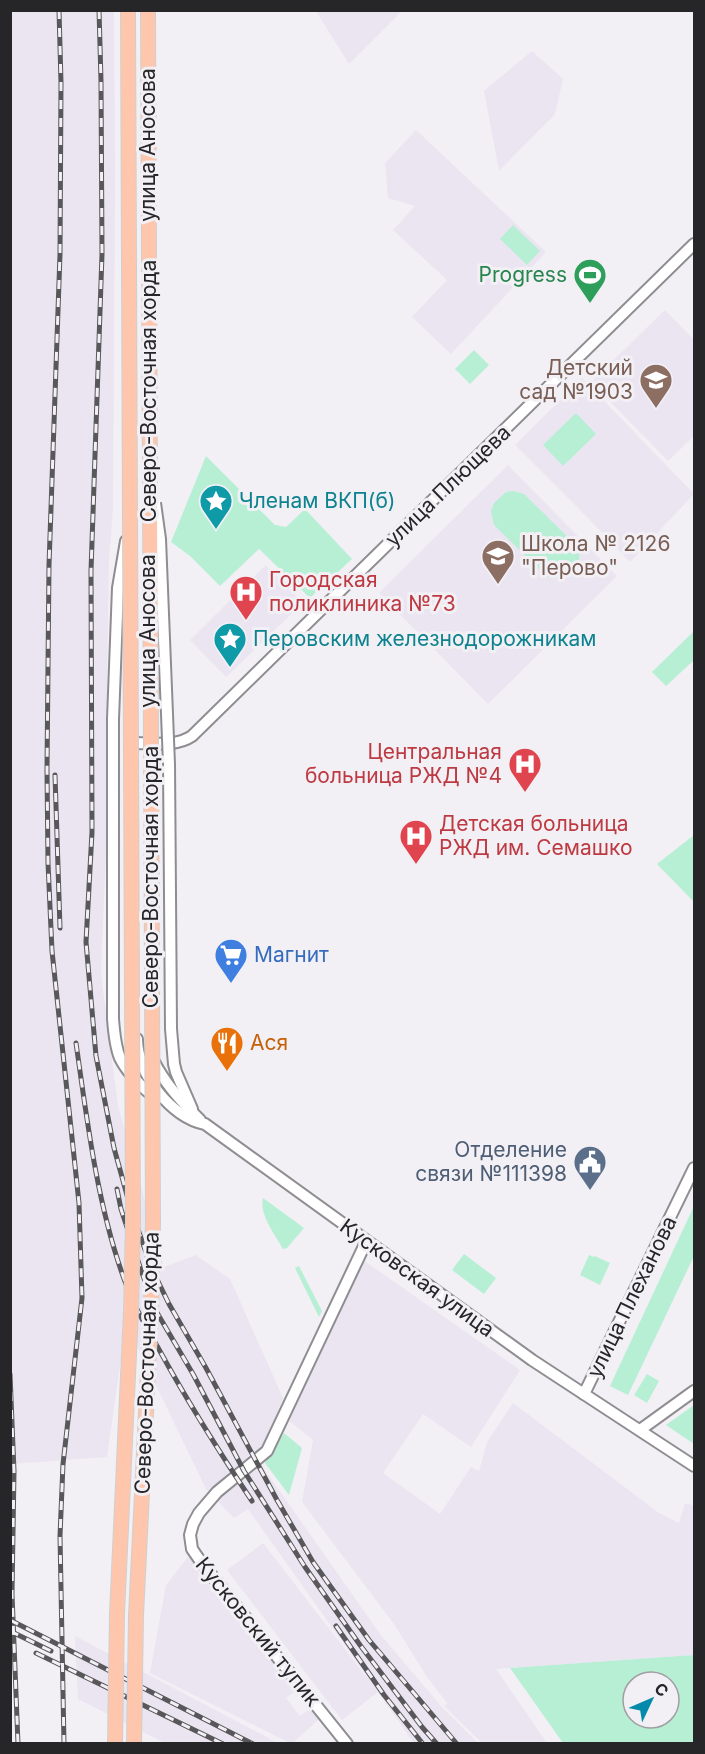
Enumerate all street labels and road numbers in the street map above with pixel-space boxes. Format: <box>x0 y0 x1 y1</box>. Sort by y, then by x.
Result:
street label: улица Аносова <box>135 68 160 222</box>
street label: Северо-Восточная хорда <box>136 260 161 522</box>
street label: улица Плющева <box>380 420 515 552</box>
street label: улица Аносова <box>135 554 160 708</box>
street label: Северо-Восточная хорда <box>138 746 163 1008</box>
street label: улица Плеханова <box>582 1212 682 1382</box>
street label: Кусковская улица <box>335 1213 499 1342</box>
street label: Северо-Восточная хорда <box>129 1231 164 1495</box>
street label: Кусковский тупик <box>191 1552 326 1712</box>

